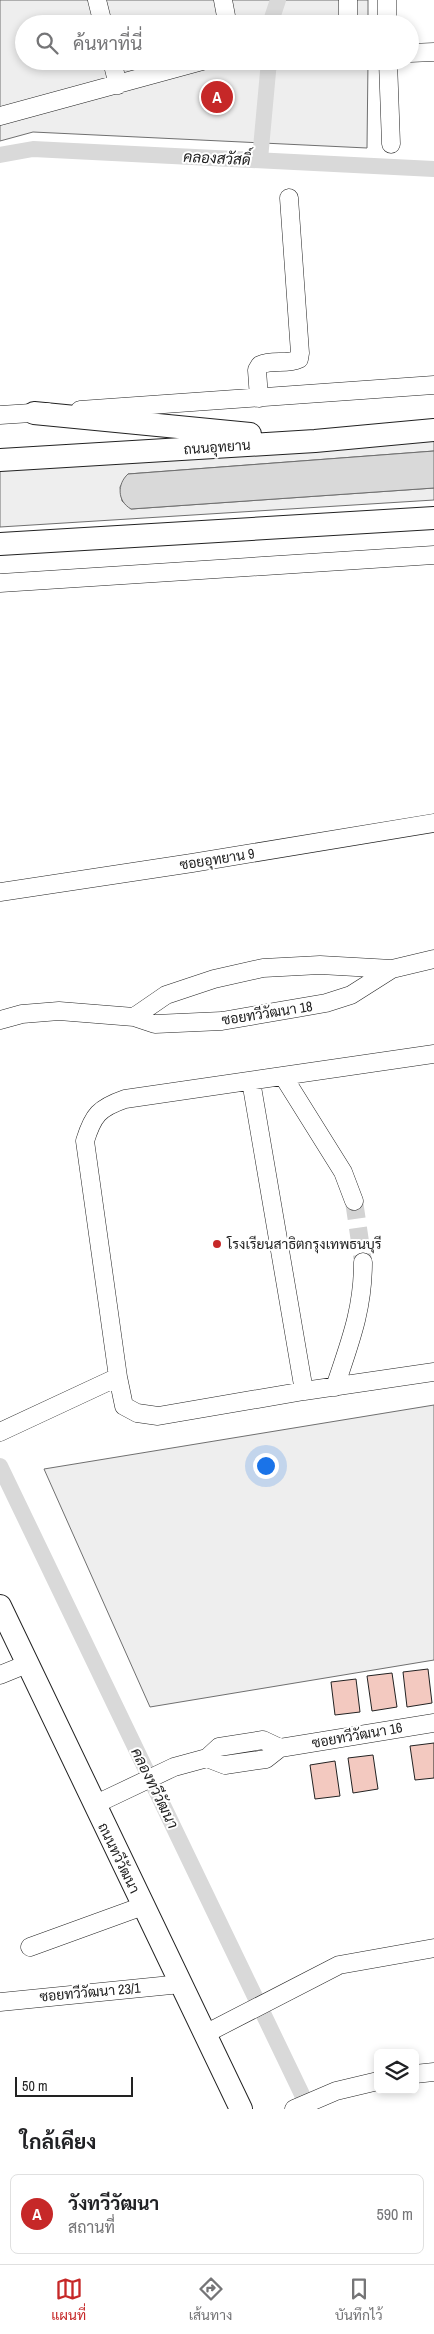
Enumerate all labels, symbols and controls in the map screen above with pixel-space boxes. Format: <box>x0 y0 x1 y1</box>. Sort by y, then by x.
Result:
search box <box>15 15 419 70</box>
icon: search <box>33 29 61 57</box>
text: ค้นหาที่นี่ <box>73 30 142 56</box>
pin: A <box>201 78 233 116</box>
water label: คลองสวัสดิ์ <box>183 141 254 170</box>
street label: ถนนอุทยาน <box>183 436 251 459</box>
street label: ซอยอุทยาน 9 <box>178 844 256 875</box>
street label: ซอยทวีวัฒนา 18 <box>220 997 314 1029</box>
place label: โรงเรียนสาธิตกรุงเทพธนบุรี <box>226 1235 382 1254</box>
marker: โรงเรียนสาธิตกรุงเทพธนบุรี <box>211 1238 223 1250</box>
your location <box>253 1453 279 1479</box>
street label: ซอยทวีวัฒนา 16 <box>310 1718 404 1752</box>
water label: คลองทวีวัฒนา <box>126 1744 184 1832</box>
street label: ถนนทวีวัฒนา <box>94 1820 144 1896</box>
street label: ซอยทวีวัฒนา 23/1 <box>39 1979 142 2005</box>
map controls <box>374 2049 419 2094</box>
button: layers <box>374 2049 419 2094</box>
scale bar <box>15 2074 132 2097</box>
text: 50 m <box>22 2077 48 2095</box>
text: ใกล้เคียง <box>20 2127 96 2156</box>
text: วังทวีวัฒนา <box>68 2190 159 2216</box>
text: A <box>32 2203 42 2225</box>
text: 590 m <box>377 2203 413 2225</box>
text: สถานที่ <box>68 2216 115 2238</box>
tab: แผนที่ <box>51 2275 86 2324</box>
tab: เส้นทาง <box>189 2275 232 2324</box>
tab: บันทึกไว้ <box>335 2275 383 2324</box>

